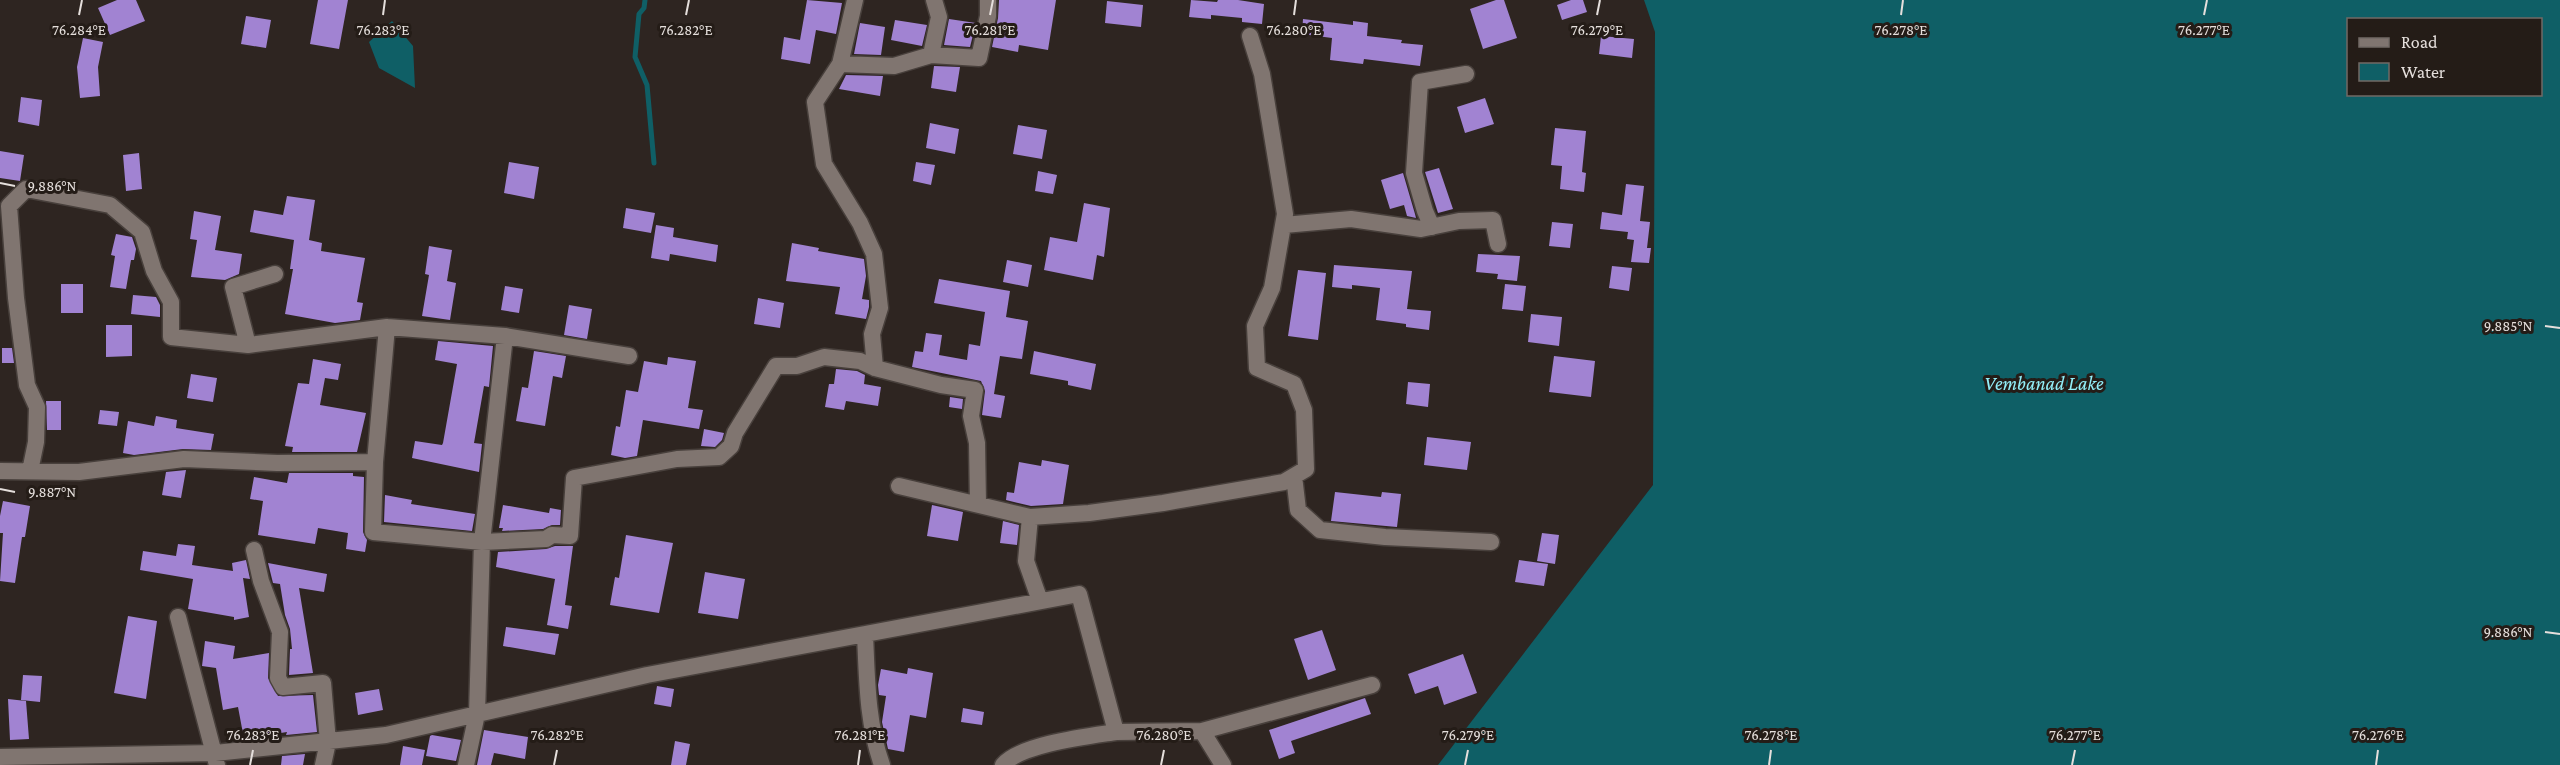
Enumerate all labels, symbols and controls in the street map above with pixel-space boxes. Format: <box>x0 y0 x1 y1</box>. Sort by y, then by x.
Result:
legend <box>2347 18 2542 96</box>
text: 76.284°E <box>52 22 106 38</box>
text: 76.283°E <box>357 22 409 38</box>
text: 76.282°E <box>659 22 713 38</box>
text: 76.281°E <box>965 22 1015 38</box>
text: 76.280°E <box>1267 22 1321 38</box>
text: 76.279°E <box>1571 22 1623 38</box>
text: 76.278°E <box>1875 22 1927 38</box>
text: 76.277°E <box>2178 22 2230 38</box>
text: Road <box>2401 32 2438 52</box>
text: Water <box>2401 62 2446 82</box>
text: 9.886°N <box>28 178 77 194</box>
text: 9.885°N <box>2484 318 2532 334</box>
water label: Vembanad Lake <box>1984 372 2104 394</box>
text: 9.887°N <box>28 484 76 500</box>
text: 9.886°N <box>2484 624 2533 640</box>
text: 76.283°E <box>227 727 279 743</box>
text: 76.282°E <box>530 727 584 743</box>
text: 76.281°E <box>835 727 885 743</box>
text: 76.280°E <box>1137 727 1191 743</box>
text: 76.279°E <box>1442 727 1494 743</box>
text: 76.278°E <box>1745 727 1797 743</box>
text: 76.277°E <box>2049 727 2101 743</box>
text: 76.276°E <box>2352 727 2404 743</box>

